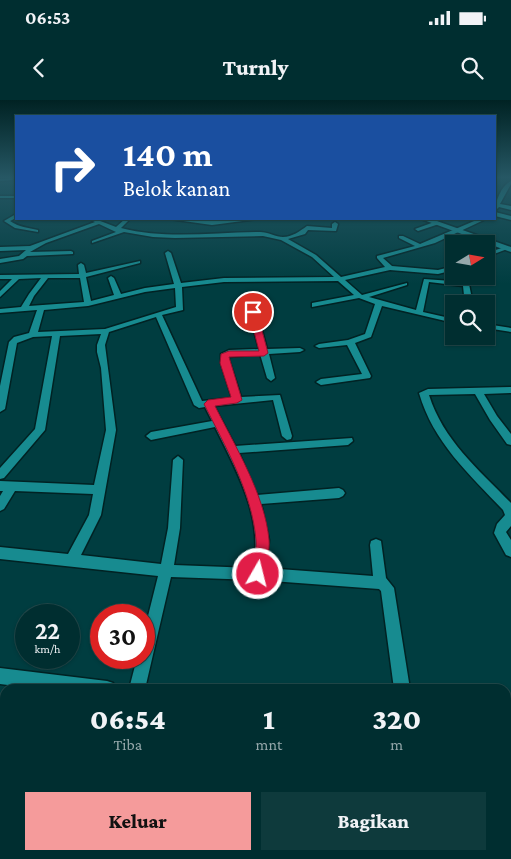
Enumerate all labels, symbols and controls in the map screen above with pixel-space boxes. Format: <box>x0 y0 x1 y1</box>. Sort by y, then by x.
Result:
text: 06:53 <box>25 7 70 28</box>
icon: back <box>25 54 53 82</box>
icon: search <box>458 54 486 82</box>
text: Turnly <box>222 55 289 80</box>
icon: right <box>40 135 105 200</box>
text: 140 m <box>123 135 213 174</box>
text: Belok kanan <box>123 176 230 201</box>
north arrow <box>445 235 495 285</box>
map controls <box>445 235 495 345</box>
pin <box>232 291 274 333</box>
button: search <box>445 295 495 345</box>
icon: arrive <box>239 298 267 326</box>
position arrow <box>231 547 283 599</box>
speed limit sign: 30 <box>90 604 155 669</box>
text: 22 <box>35 617 60 644</box>
text: km/h <box>35 642 60 656</box>
text: 06:54 <box>90 702 166 735</box>
text: 1 <box>263 702 275 735</box>
text: 320 <box>372 702 421 735</box>
text: Tiba <box>114 736 142 753</box>
text: mnt <box>256 736 282 753</box>
text: m <box>390 736 403 753</box>
button: Keluar <box>25 792 251 850</box>
button: Bagikan <box>261 792 486 850</box>

